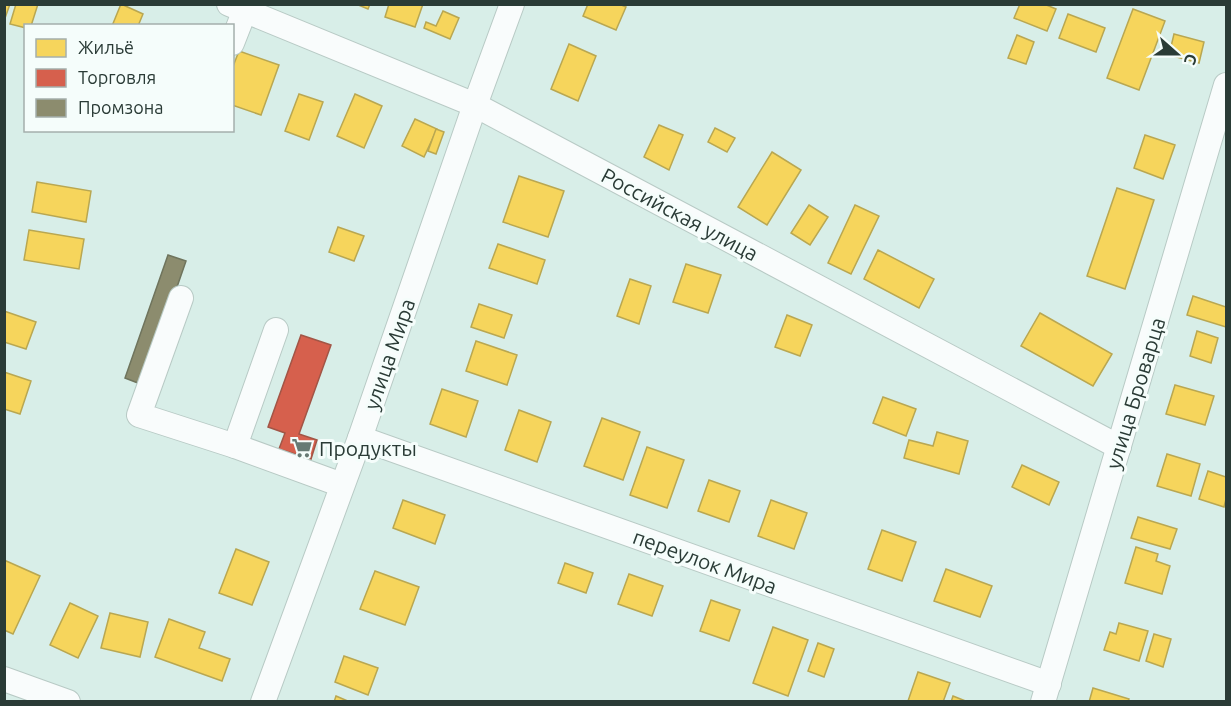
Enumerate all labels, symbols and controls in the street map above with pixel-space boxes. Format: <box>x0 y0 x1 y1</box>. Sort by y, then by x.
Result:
legend <box>24 24 234 132</box>
north arrow <box>1147 24 1207 84</box>
text: Жильё <box>78 37 134 57</box>
text: С <box>1181 51 1201 67</box>
text: Торговля <box>78 67 156 87</box>
text: Промзона <box>78 97 163 117</box>
street label: Российская улица <box>598 163 762 265</box>
street label: улица Мира <box>359 295 419 413</box>
street label: улица Броварца <box>1101 314 1169 472</box>
supermarket icon: Продукты <box>290 436 314 460</box>
place label: Продукты <box>319 436 417 460</box>
street label: переулок Мира <box>630 524 780 598</box>

